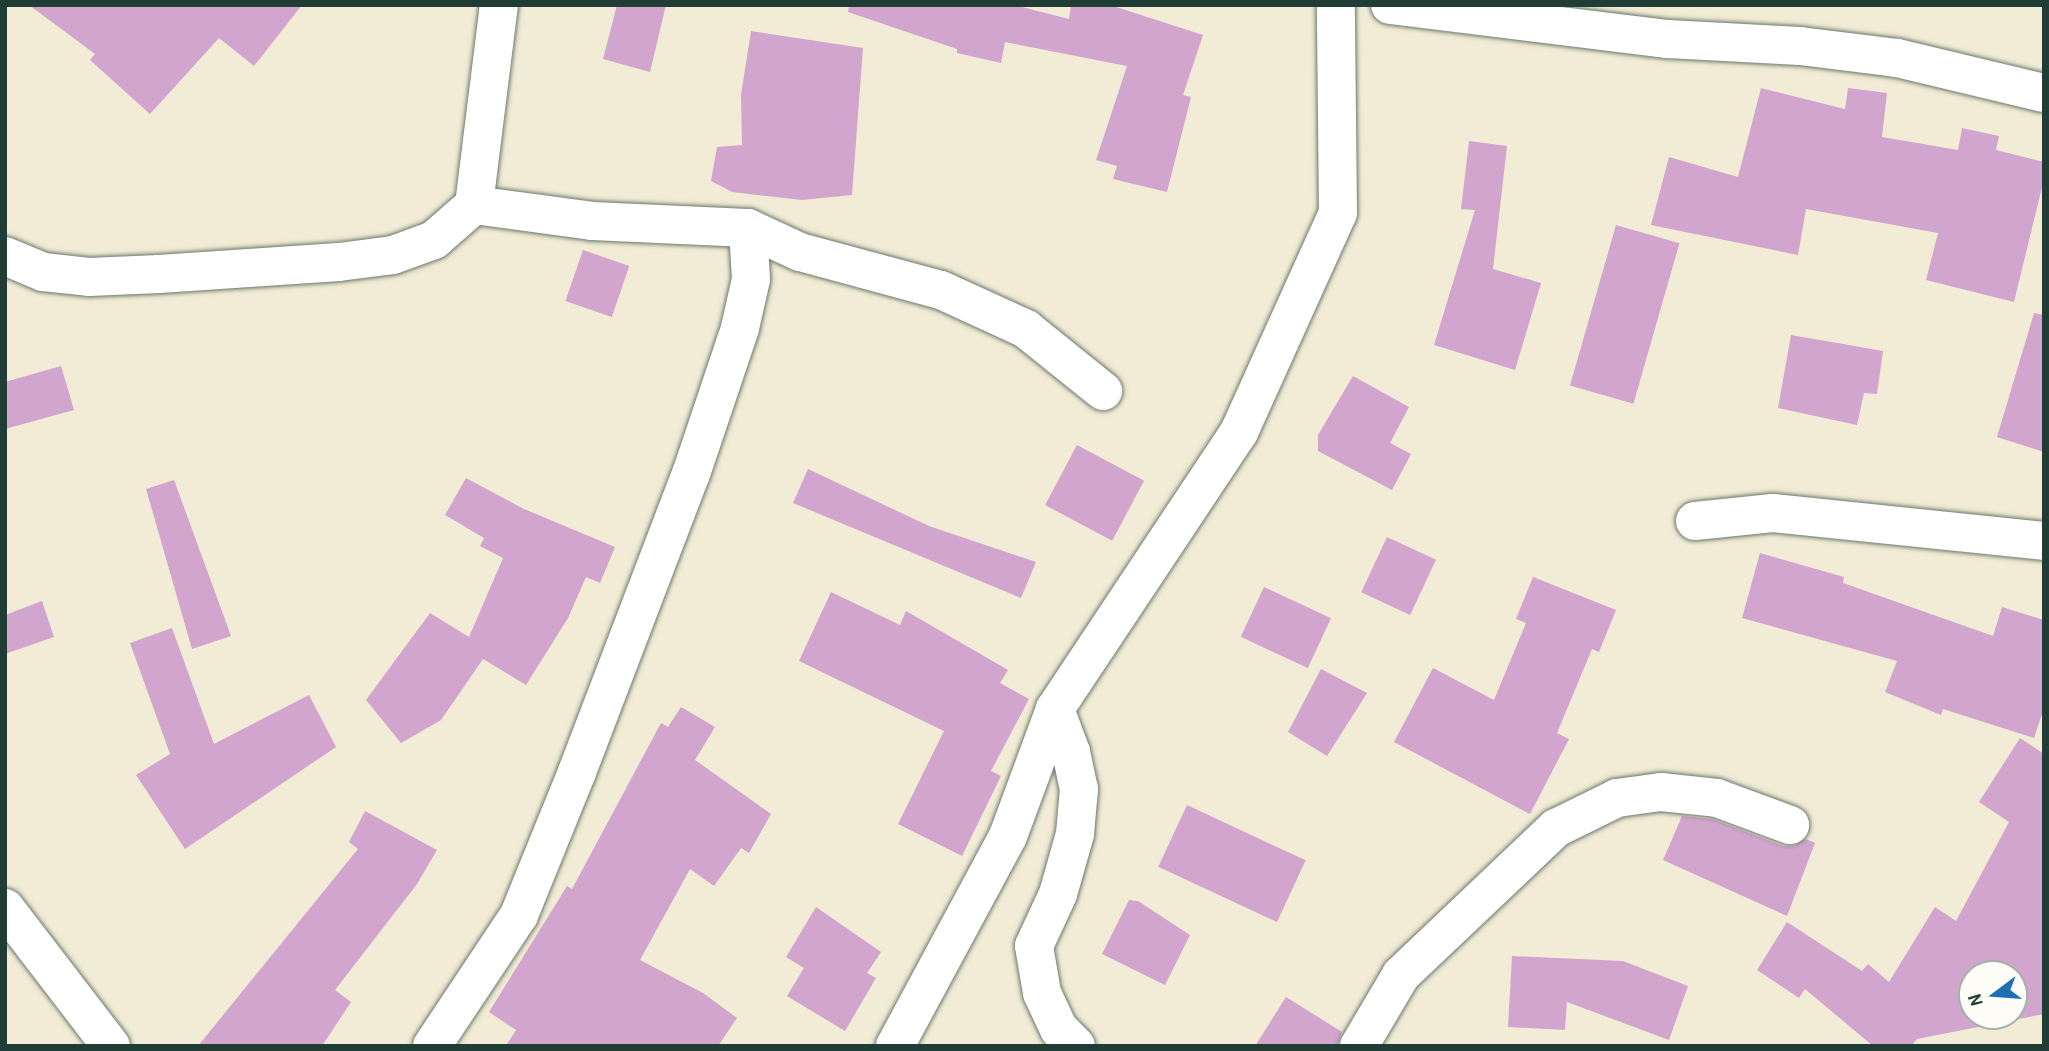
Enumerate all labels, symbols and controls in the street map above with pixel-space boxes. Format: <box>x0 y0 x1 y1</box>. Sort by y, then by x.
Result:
north arrow <box>1958 960 2028 1030</box>
text: N <box>1961 992 1989 1009</box>

